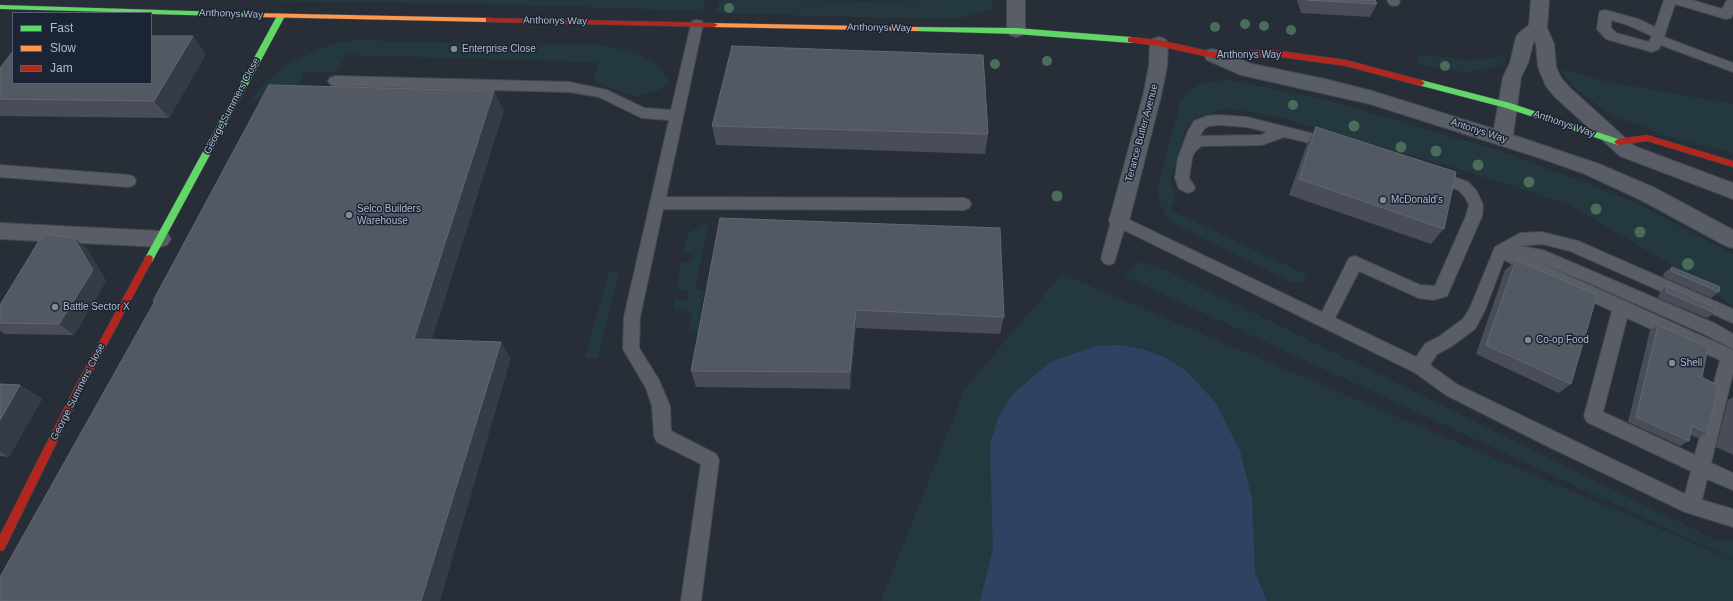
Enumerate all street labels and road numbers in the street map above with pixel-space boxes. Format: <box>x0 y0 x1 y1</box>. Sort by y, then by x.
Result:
street label: Anthonys Way <box>199 7 263 21</box>
street label: Anthonys Way <box>523 14 587 28</box>
street label: Anthonys Way <box>847 21 911 35</box>
street label: Anthonys Way <box>1217 49 1281 61</box>
street label: George Summers Close <box>202 56 262 156</box>
street label: Terance Butler Avenue <box>1123 83 1161 183</box>
street label: Anthonys Way <box>1532 108 1596 140</box>
street label: Antonys Way <box>1449 116 1509 146</box>
street label: George Summers Close <box>48 341 108 443</box>

